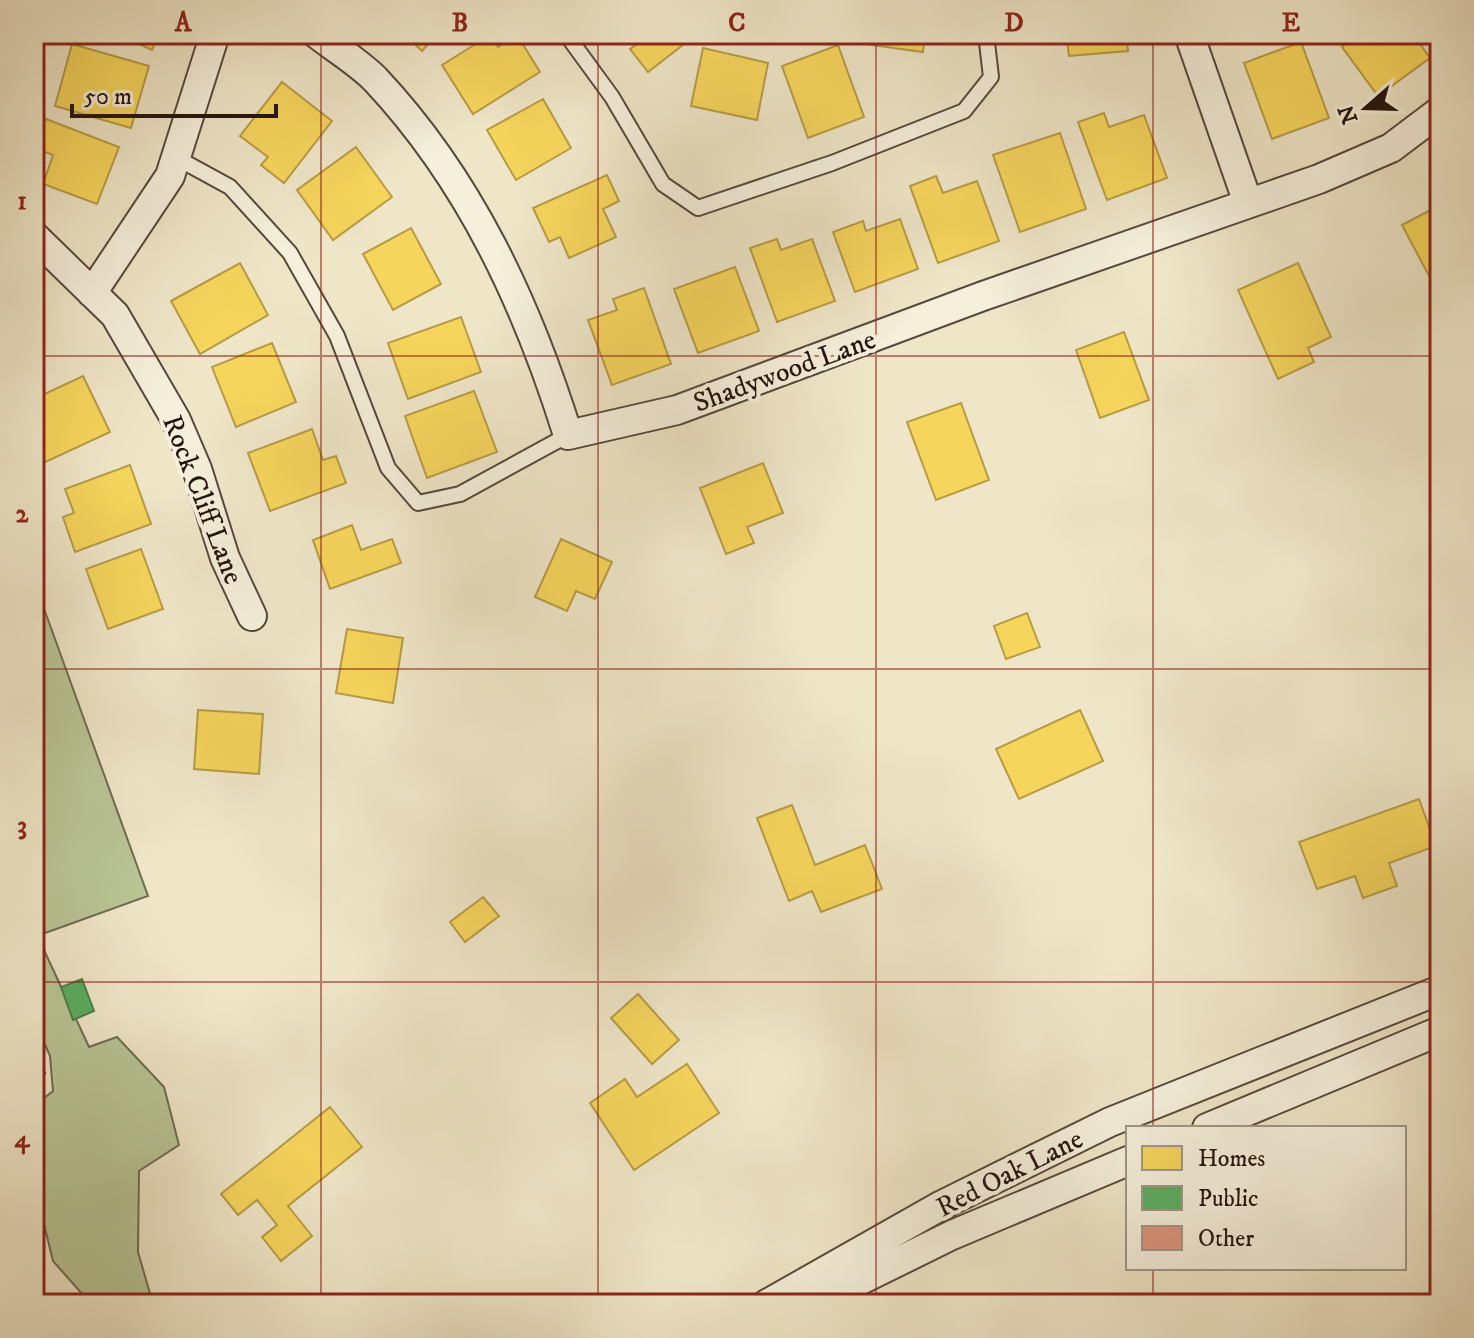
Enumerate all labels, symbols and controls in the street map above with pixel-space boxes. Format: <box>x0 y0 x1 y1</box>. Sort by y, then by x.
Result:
text: A <box>174 7 193 40</box>
text: B <box>452 7 468 40</box>
text: C <box>728 7 746 40</box>
text: D <box>1004 7 1024 40</box>
text: E <box>1282 7 1300 40</box>
scale bar <box>72 68 276 118</box>
north arrow <box>1326 68 1406 148</box>
text: 50 m <box>84 82 132 112</box>
text: N <box>1333 101 1364 127</box>
text: 1 <box>17 185 27 218</box>
street label: Shadywood Lane <box>689 322 881 421</box>
street label: Rock Cliff Lane <box>154 410 251 589</box>
text: 2 <box>16 498 30 531</box>
text: 3 <box>17 810 27 843</box>
street label: Red Oak Lane <box>931 1121 1089 1225</box>
text: 4 <box>15 1123 31 1156</box>
legend <box>1126 1126 1406 1270</box>
text: Homes <box>1198 1144 1265 1174</box>
text: Public <box>1198 1184 1258 1214</box>
text: Other <box>1198 1224 1254 1254</box>

